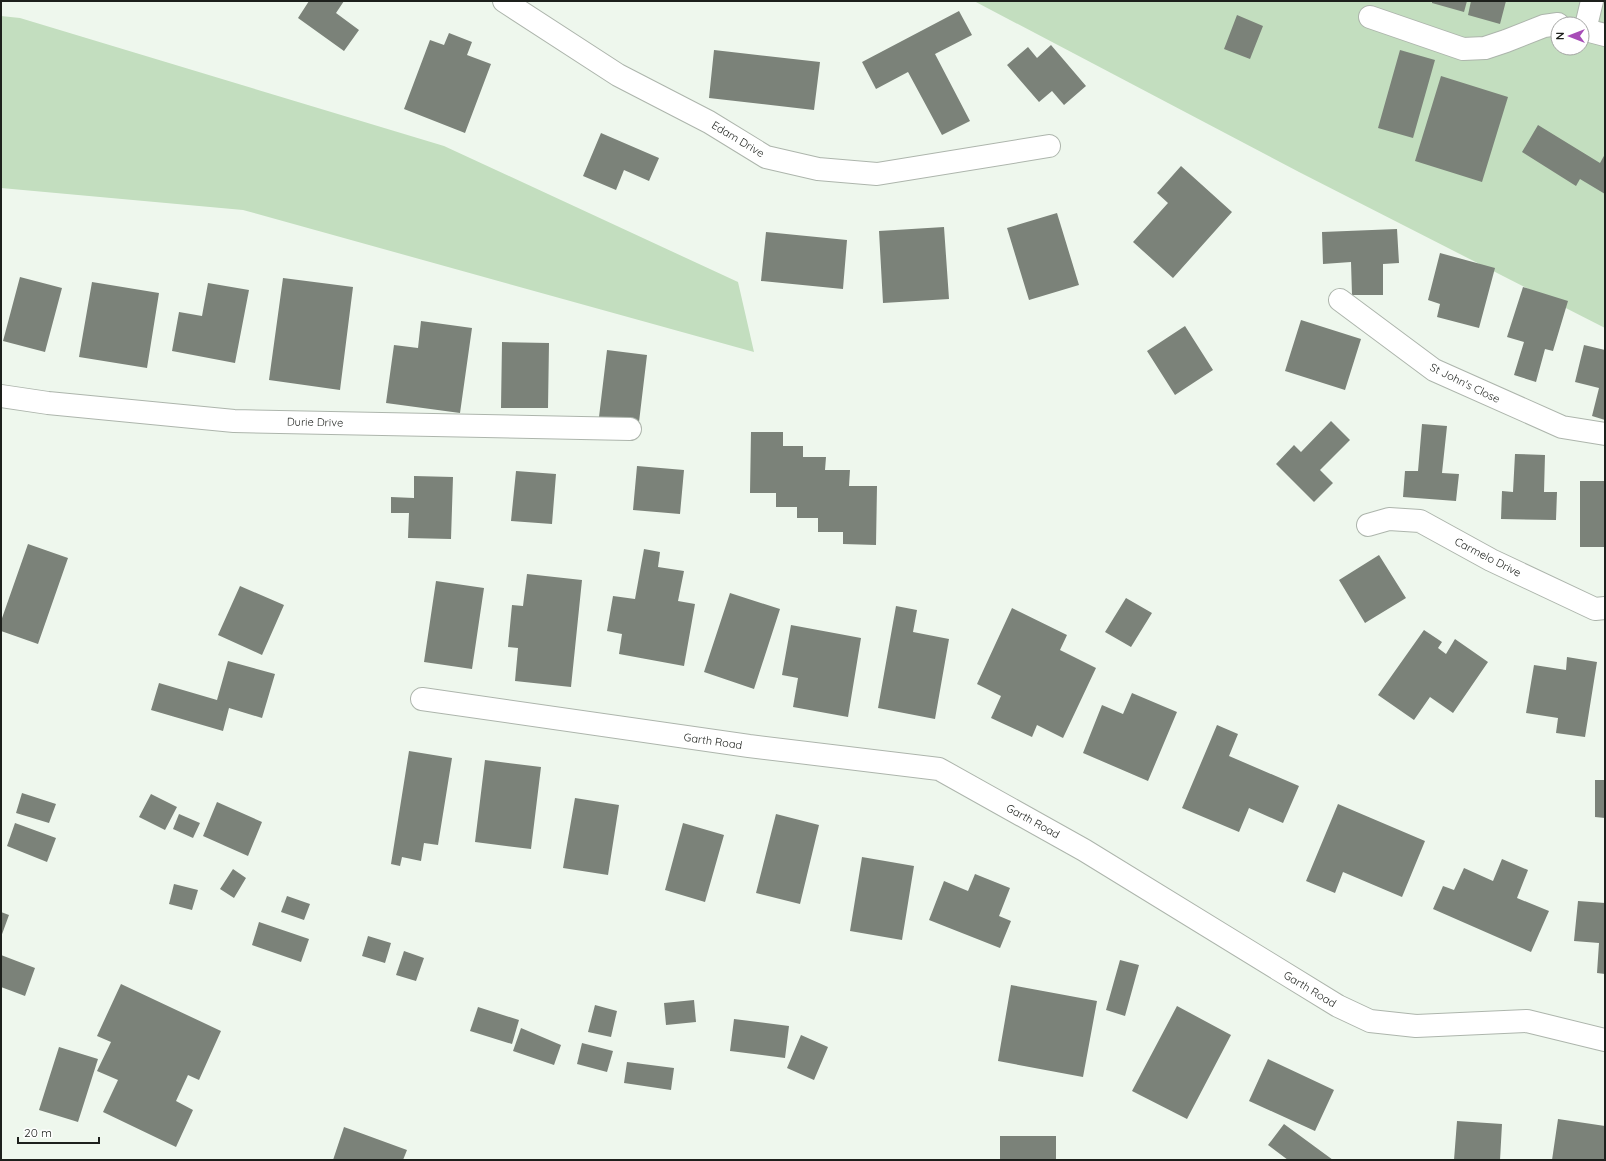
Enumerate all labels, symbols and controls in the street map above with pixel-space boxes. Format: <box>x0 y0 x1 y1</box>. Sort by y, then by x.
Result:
north arrow <box>1550 16 1590 56</box>
text: N <box>1553 32 1567 40</box>
street label: Edam Drive <box>709 118 767 160</box>
street label: St John's Close <box>1428 360 1502 406</box>
street label: Durie Drive <box>287 415 343 429</box>
street label: Carmelo Drive <box>1452 534 1524 580</box>
street label: Garth Road <box>683 730 743 752</box>
street label: Garth Road <box>1004 801 1062 841</box>
street label: Garth Road <box>1281 968 1339 1010</box>
scale bar <box>18 1119 99 1145</box>
text: 20 m <box>24 1125 52 1140</box>

